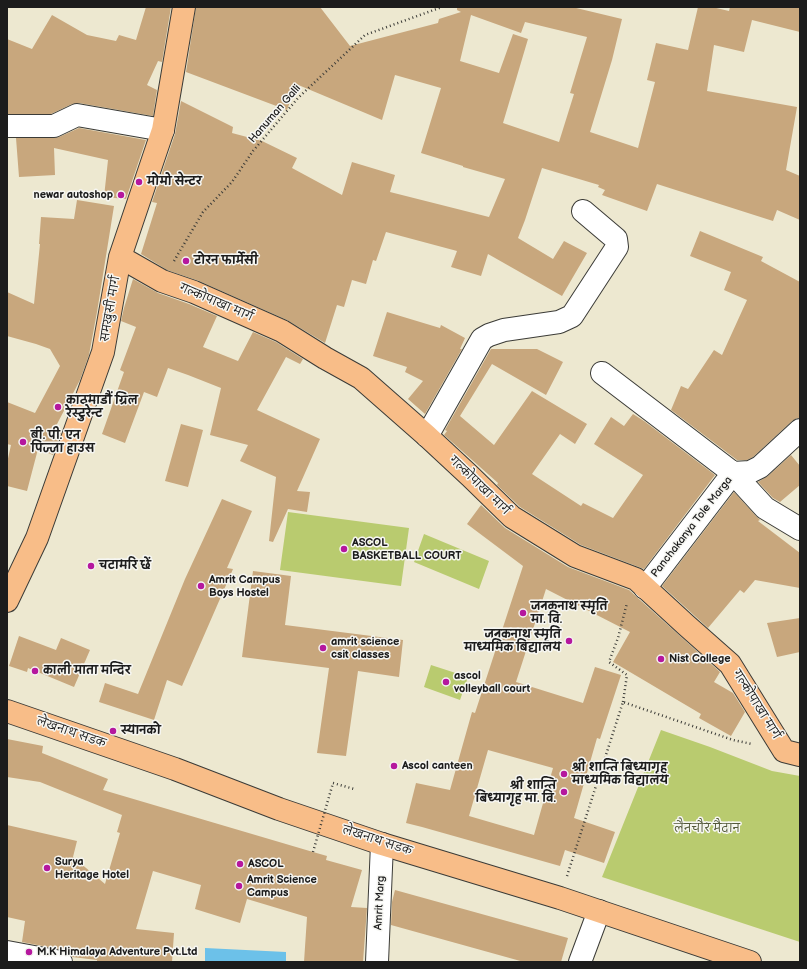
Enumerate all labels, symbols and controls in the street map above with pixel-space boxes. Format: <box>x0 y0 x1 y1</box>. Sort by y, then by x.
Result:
street label: Hanuman Galli <box>246 82 304 146</box>
place label: मोमो सेन्टर <box>147 175 202 189</box>
marker: मोमो सेन्टर <box>134 177 144 187</box>
place label: newar autoshop <box>34 188 113 202</box>
marker: newar autoshop <box>116 190 126 200</box>
place label: टोरन फार्मेसी <box>194 254 258 268</box>
marker: टोरन फार्मेसी <box>181 256 191 266</box>
street label: समखुसी मार्ग <box>99 275 123 343</box>
street label: गल्कोपाखा मार्ग <box>177 282 255 324</box>
place label: काठमाडौं ग्रिल रेस्टुरेन्ट <box>66 394 138 420</box>
marker: काठमाडौं ग्रिल रेस्टुरेन्ट <box>53 402 63 412</box>
place label: बी. पी. एन पिज्जा हाउस <box>31 429 95 455</box>
marker: बी. पी. एन पिज्जा हाउस <box>18 437 28 447</box>
street label: गल्कोपाखा मार्ग <box>446 454 512 518</box>
street label: Panchakanya Tole Marga <box>649 474 735 580</box>
place label: ASCOL BASKETBALL COURT <box>352 536 462 562</box>
marker: ASCOL BASKETBALL COURT <box>339 544 349 554</box>
place label: चटामरि छें <box>99 559 151 573</box>
marker: चटामरि छें <box>86 561 96 571</box>
place label: Amrit Campus Boys Hostel <box>209 573 280 599</box>
marker: Amrit Campus Boys Hostel <box>196 581 206 591</box>
place label: जनकनाथ स्मृति मा. वि. <box>531 600 608 626</box>
marker: जनकनाथ स्मृति मा. वि. <box>518 608 528 618</box>
place label: जनकनाथ स्मृति माध्यमिक बिद्यालय <box>464 628 561 654</box>
place label: amrit science csit classes <box>331 635 399 661</box>
marker: जनकनाथ स्मृति माध्यमिक बिद्यालय <box>564 636 574 646</box>
marker: amrit science csit classes <box>318 643 328 653</box>
place label: Nist College <box>669 652 731 666</box>
marker: Nist College <box>656 654 666 664</box>
place label: काली माता मन्दिर <box>43 664 131 678</box>
marker: काली माता मन्दिर <box>30 666 40 676</box>
street label: गल्कोपाखा मार्ग <box>730 668 782 742</box>
place label: ascol volleyball court <box>454 669 530 695</box>
marker: ascol volleyball court <box>441 677 451 687</box>
street label: लेखनाथ सडक <box>35 715 107 751</box>
place label: स्यानको <box>121 724 161 738</box>
marker: स्यानको <box>108 726 118 736</box>
place label: Ascol canteen <box>402 759 473 773</box>
marker: Ascol canteen <box>389 761 399 771</box>
place label: श्री शान्ति बिध्यागृह माध्यमिक विद्यालय <box>572 761 668 787</box>
marker: श्री शान्ति बिध्यागृह माध्यमिक विद्यालय <box>559 769 569 779</box>
place label: श्री शान्ति बिध्यागृह मा. वि. <box>476 779 556 805</box>
marker: श्री शान्ति बिध्यागृह मा. वि. <box>559 787 569 797</box>
park label: लैनचौर मैदान <box>674 822 740 836</box>
street label: लेखनाथ सडक <box>341 824 413 858</box>
place label: Surya Heritage Hotel <box>55 855 129 881</box>
place label: ASCOL <box>248 857 283 871</box>
marker: ASCOL <box>235 859 245 869</box>
marker: Surya Heritage Hotel <box>42 863 52 873</box>
place label: Amrit Science Campus <box>247 873 317 899</box>
street label: Amrit Marg <box>372 875 388 931</box>
marker: Amrit Science Campus <box>234 881 244 891</box>
place label: M.K Himalaya Adventure Pvt.Ltd <box>37 945 198 959</box>
marker: M.K Himalaya Adventure Pvt.Ltd <box>24 947 34 957</box>

